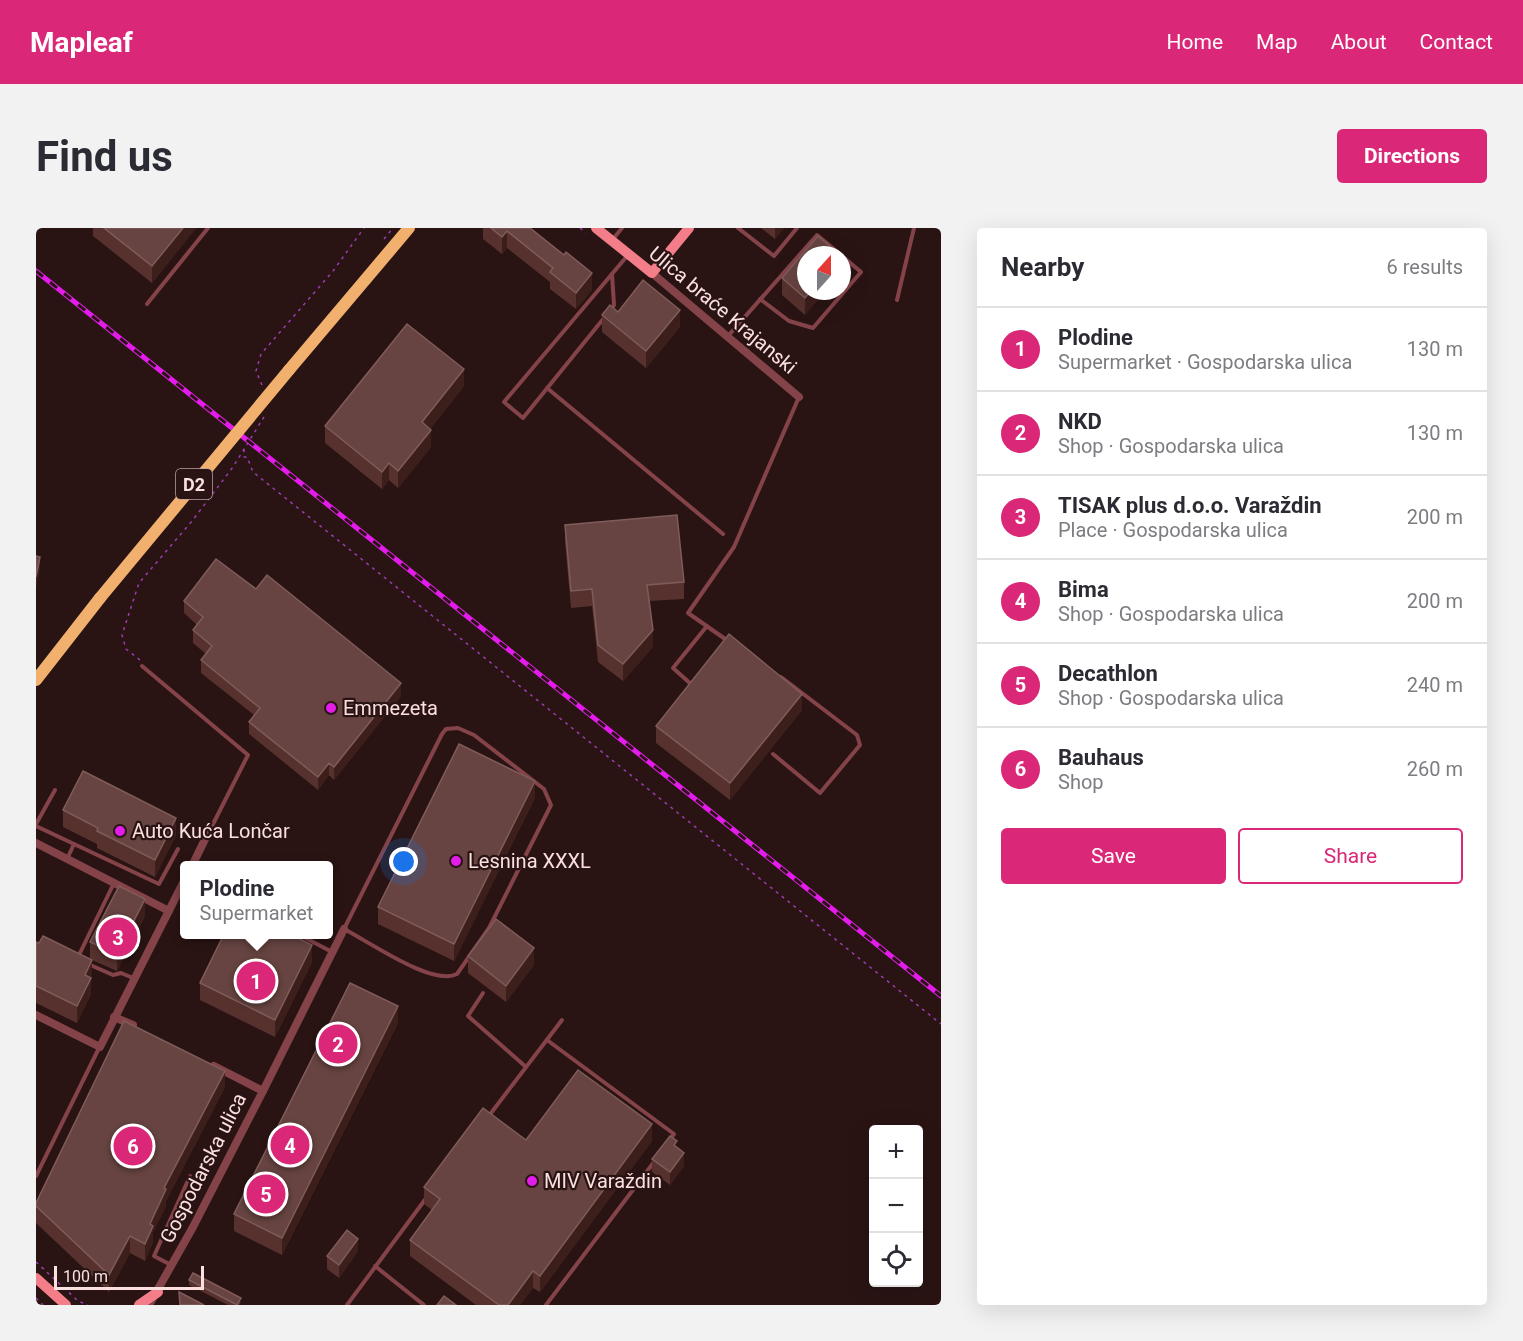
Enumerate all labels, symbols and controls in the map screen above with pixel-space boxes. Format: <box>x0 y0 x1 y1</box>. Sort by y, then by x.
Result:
text: Mapleaf <box>30 26 133 59</box>
text: Home <box>1167 30 1223 54</box>
text: Map <box>1256 30 1298 54</box>
text: About <box>1331 30 1387 54</box>
text: Contact <box>1420 30 1493 54</box>
button: Directions <box>1337 129 1487 183</box>
text: Find us <box>36 132 173 181</box>
street label: Ulica braće Krajanski <box>644 241 802 379</box>
north arrow <box>797 246 851 300</box>
text: Nearby <box>1001 252 1084 282</box>
text: 6 results <box>1387 255 1463 279</box>
text: Plodine <box>1058 325 1133 350</box>
text: 1 <box>1015 337 1026 361</box>
text: 130 m <box>1407 337 1463 361</box>
text: Supermarket · Gospodarska ulica <box>1058 350 1352 374</box>
text: NKD <box>1058 409 1102 434</box>
text: 2 <box>1015 421 1026 445</box>
text: 130 m <box>1407 421 1463 445</box>
text: Shop · Gospodarska ulica <box>1058 434 1284 458</box>
road number: D2 <box>176 469 212 499</box>
text: TISAK plus d.o.o. Varaždin <box>1058 493 1322 518</box>
text: 3 <box>1015 505 1026 529</box>
text: 200 m <box>1407 505 1463 529</box>
text: Place · Gospodarska ulica <box>1058 518 1288 542</box>
text: Bima <box>1058 577 1109 602</box>
text: 4 <box>1015 589 1026 613</box>
text: 200 m <box>1407 589 1463 613</box>
text: Shop · Gospodarska ulica <box>1058 602 1284 626</box>
text: Decathlon <box>1058 661 1158 686</box>
text: 5 <box>1015 673 1026 697</box>
text: 240 m <box>1407 673 1463 697</box>
text: Shop · Gospodarska ulica <box>1058 686 1284 710</box>
place label: Emmezeta <box>343 696 438 720</box>
marker: Emmezeta <box>324 701 338 715</box>
text: Bauhaus <box>1058 745 1144 770</box>
text: 6 <box>1015 757 1026 781</box>
text: 260 m <box>1407 757 1463 781</box>
text: Shop <box>1058 770 1104 794</box>
place label: Auto Kuća Lončar <box>132 819 290 843</box>
marker: Auto Kuća Lončar <box>113 824 127 838</box>
button: Save <box>1001 828 1226 884</box>
button: Share <box>1238 828 1463 884</box>
your location <box>389 847 418 876</box>
place label: Lesnina XXXL <box>468 849 591 873</box>
marker: Lesnina XXXL <box>449 854 463 868</box>
popup <box>180 861 333 939</box>
text: Plodine <box>200 876 274 901</box>
text: Supermarket <box>200 901 313 925</box>
pin: 3 <box>98 914 137 960</box>
pin: 1 <box>236 958 276 1004</box>
pin: 2 <box>318 1022 358 1066</box>
street label: Gospodarska ulica <box>155 1089 251 1247</box>
pin: 4 <box>270 1122 310 1168</box>
pin: 6 <box>114 1124 152 1168</box>
map controls <box>869 1125 923 1287</box>
button: + <box>869 1125 923 1179</box>
place label: MIV Varaždin <box>544 1169 662 1193</box>
pin: 5 <box>246 1172 286 1216</box>
marker: MIV Varaždin <box>525 1174 539 1188</box>
button: − <box>869 1179 923 1233</box>
button: locate <box>869 1233 923 1287</box>
scale bar <box>54 1263 204 1290</box>
text: 100 m <box>63 1267 108 1286</box>

